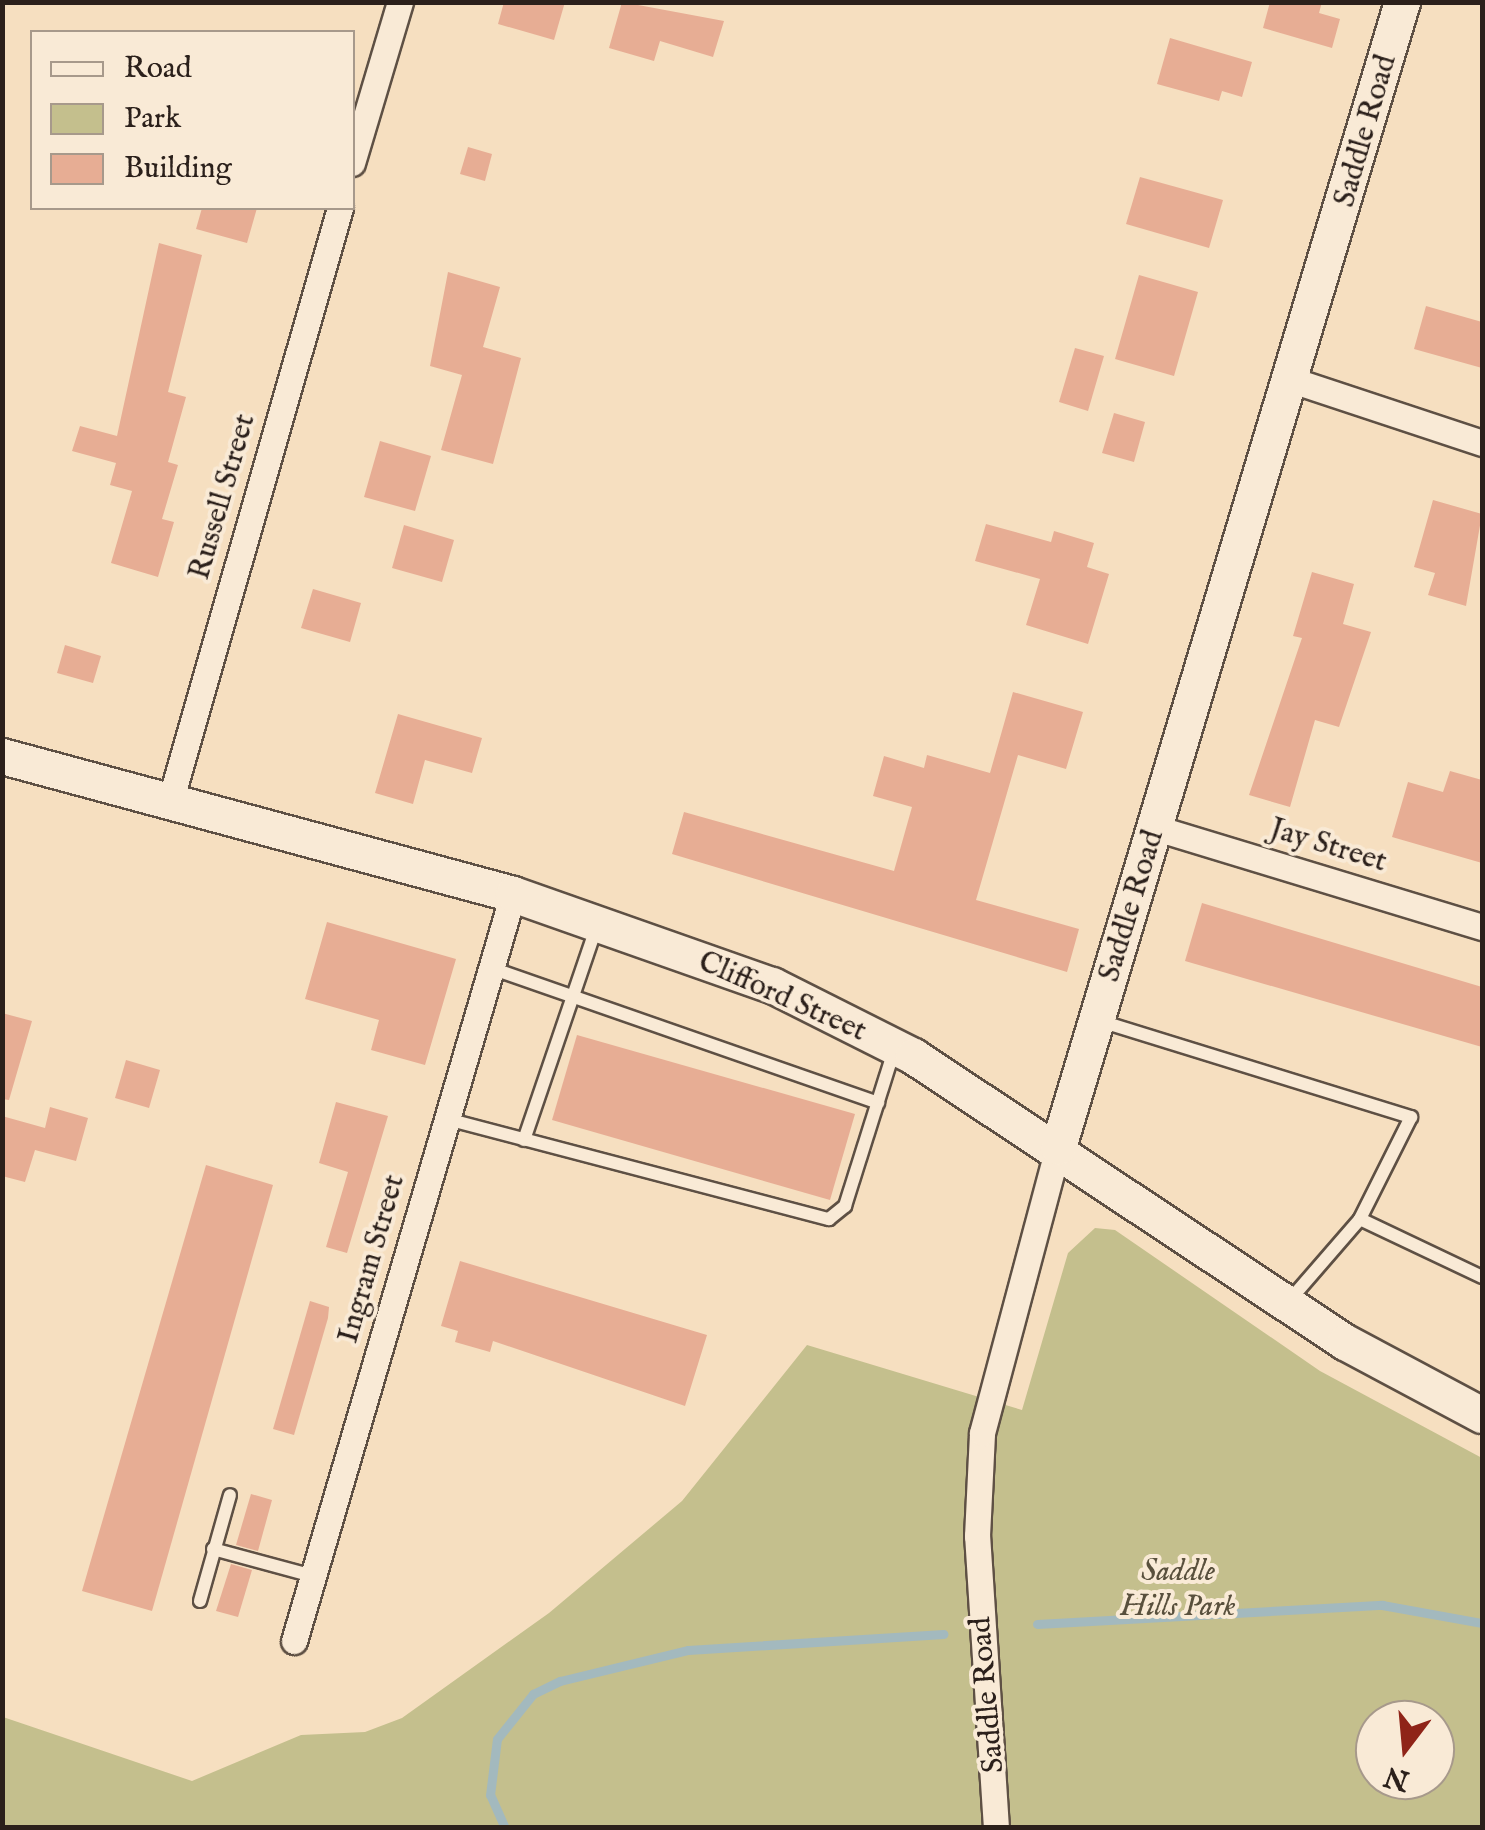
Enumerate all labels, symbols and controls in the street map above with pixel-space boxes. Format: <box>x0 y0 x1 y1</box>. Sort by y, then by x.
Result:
legend <box>30 30 355 210</box>
text: Road <box>124 50 192 88</box>
street label: Saddle Road <box>1327 51 1405 211</box>
text: Park <box>124 100 181 138</box>
text: Building <box>124 150 232 188</box>
street label: Russell Street <box>182 410 264 584</box>
street label: Jay Street <box>1265 811 1391 881</box>
street label: Saddle Road <box>1092 826 1172 986</box>
street label: Clifford Street <box>693 944 871 1050</box>
street label: Ingram Street <box>331 1171 413 1347</box>
park label: Saddle Hills Park <box>1121 1554 1235 1624</box>
street label: Saddle Road <box>963 1615 1013 1775</box>
north arrow <box>1355 1700 1455 1800</box>
text: N <box>1381 1757 1414 1798</box>

